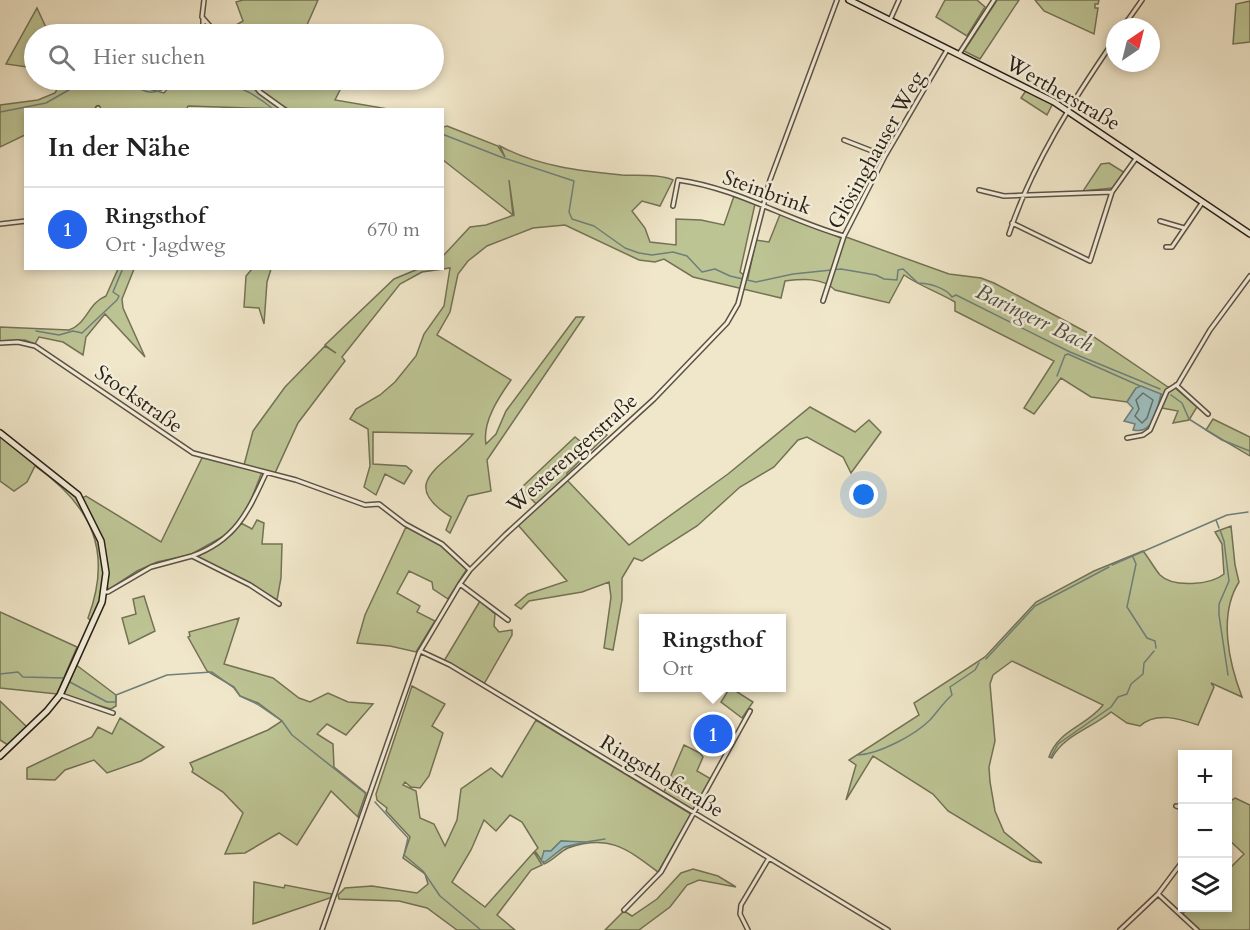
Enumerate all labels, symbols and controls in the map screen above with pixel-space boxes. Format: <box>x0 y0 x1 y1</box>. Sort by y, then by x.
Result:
north arrow <box>1106 18 1160 72</box>
search box <box>24 24 444 90</box>
icon: search <box>45 41 78 74</box>
text: Hier suchen <box>93 42 206 72</box>
street label: Wertherstraße <box>999 48 1126 138</box>
street label: Glösinghauser Weg <box>821 66 932 234</box>
text: In der Nähe <box>48 130 190 165</box>
street label: Steinbrink <box>718 163 816 222</box>
text: Ringsthof <box>105 201 206 231</box>
text: 1 <box>62 216 73 243</box>
text: 670 m <box>367 216 420 243</box>
text: Ort · Jagdweg <box>105 231 225 258</box>
water label: Baringerr Bach <box>971 276 1099 360</box>
street label: Stockstraße <box>89 358 189 440</box>
street label: Westerengerstraße <box>500 387 644 521</box>
your location <box>849 480 878 509</box>
popup <box>639 614 786 692</box>
text: Ringsthof <box>662 625 763 655</box>
text: Ort <box>662 655 693 682</box>
pin: 1 <box>694 712 732 756</box>
street label: Ringsthofstraße <box>594 728 729 825</box>
map controls <box>1178 750 1232 912</box>
button: + <box>1178 750 1232 804</box>
button: − <box>1178 804 1232 858</box>
button: layers <box>1178 858 1232 912</box>

